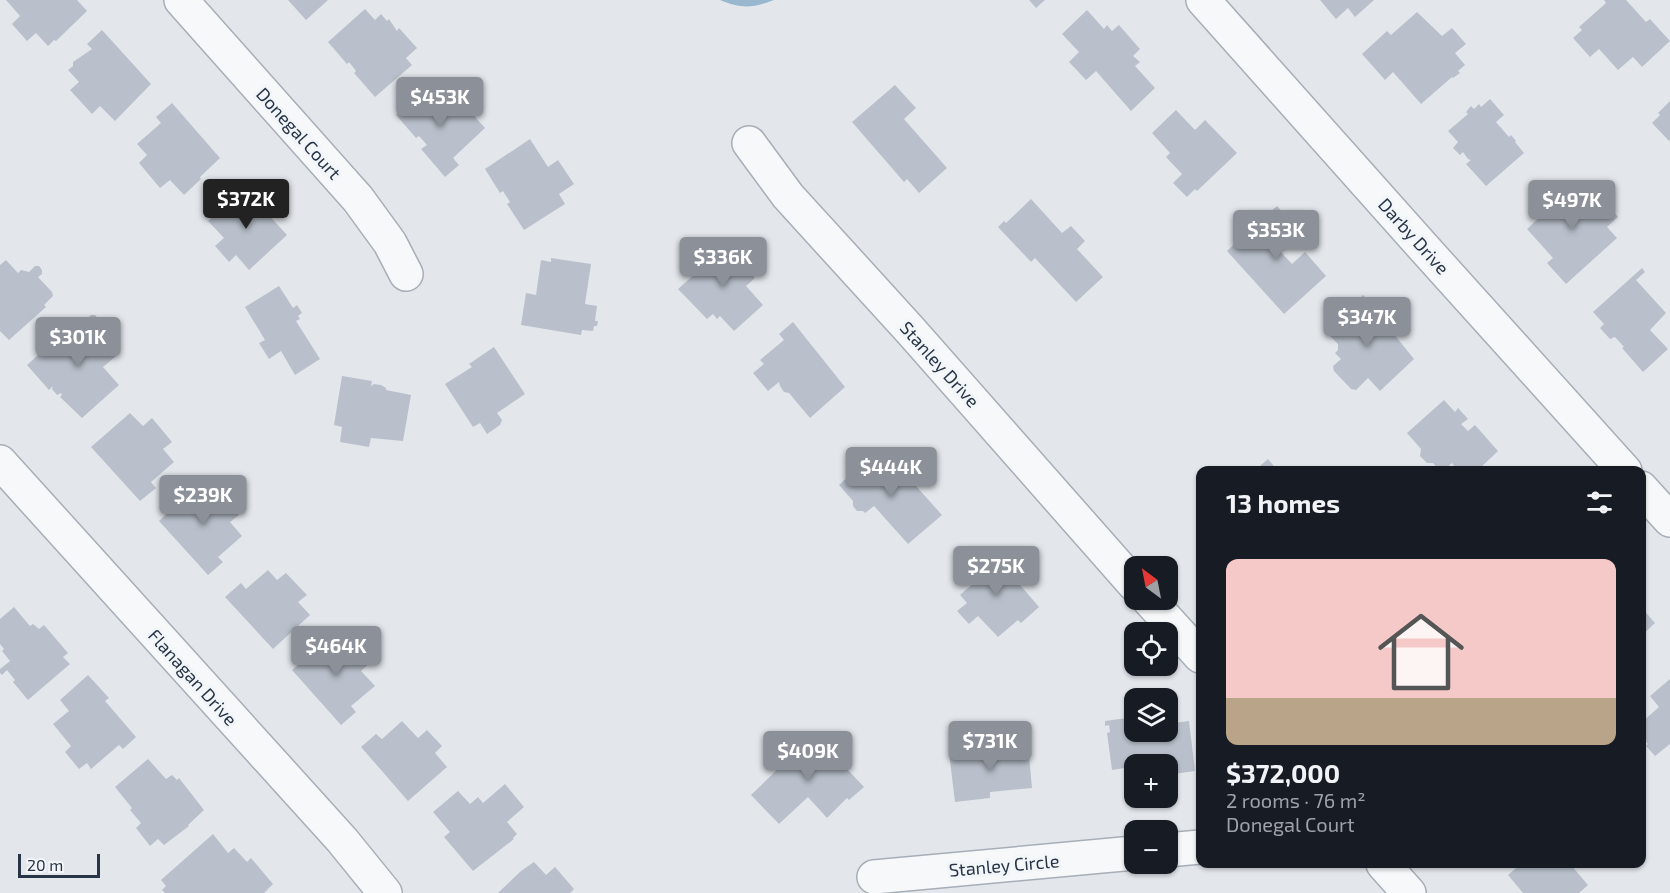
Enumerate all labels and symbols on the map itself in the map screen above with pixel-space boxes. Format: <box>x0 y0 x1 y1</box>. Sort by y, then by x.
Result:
pin: $453K <box>398 77 482 128</box>
street label: Donegal Court <box>252 83 346 184</box>
pin: $372K <box>204 179 288 230</box>
pin: $497K <box>1530 180 1614 231</box>
street label: Darby Drive <box>1374 193 1454 279</box>
pin: $353K <box>1234 210 1318 261</box>
pin: $336K <box>681 237 765 288</box>
pin: $347K <box>1325 297 1409 348</box>
street label: Stanley Drive <box>896 316 984 412</box>
pin: $301K <box>36 317 120 368</box>
pin: $444K <box>849 447 933 498</box>
pin: $239K <box>161 475 245 526</box>
pin: $275K <box>954 546 1038 597</box>
north arrow <box>1124 556 1178 610</box>
street label: Flanagan Drive <box>144 624 242 730</box>
pin: $464K <box>294 626 378 677</box>
pin: $731K <box>948 721 1032 772</box>
pin: $409K <box>766 731 850 782</box>
street label: Stanley Circle <box>948 849 1060 881</box>
scale bar <box>18 851 100 878</box>

